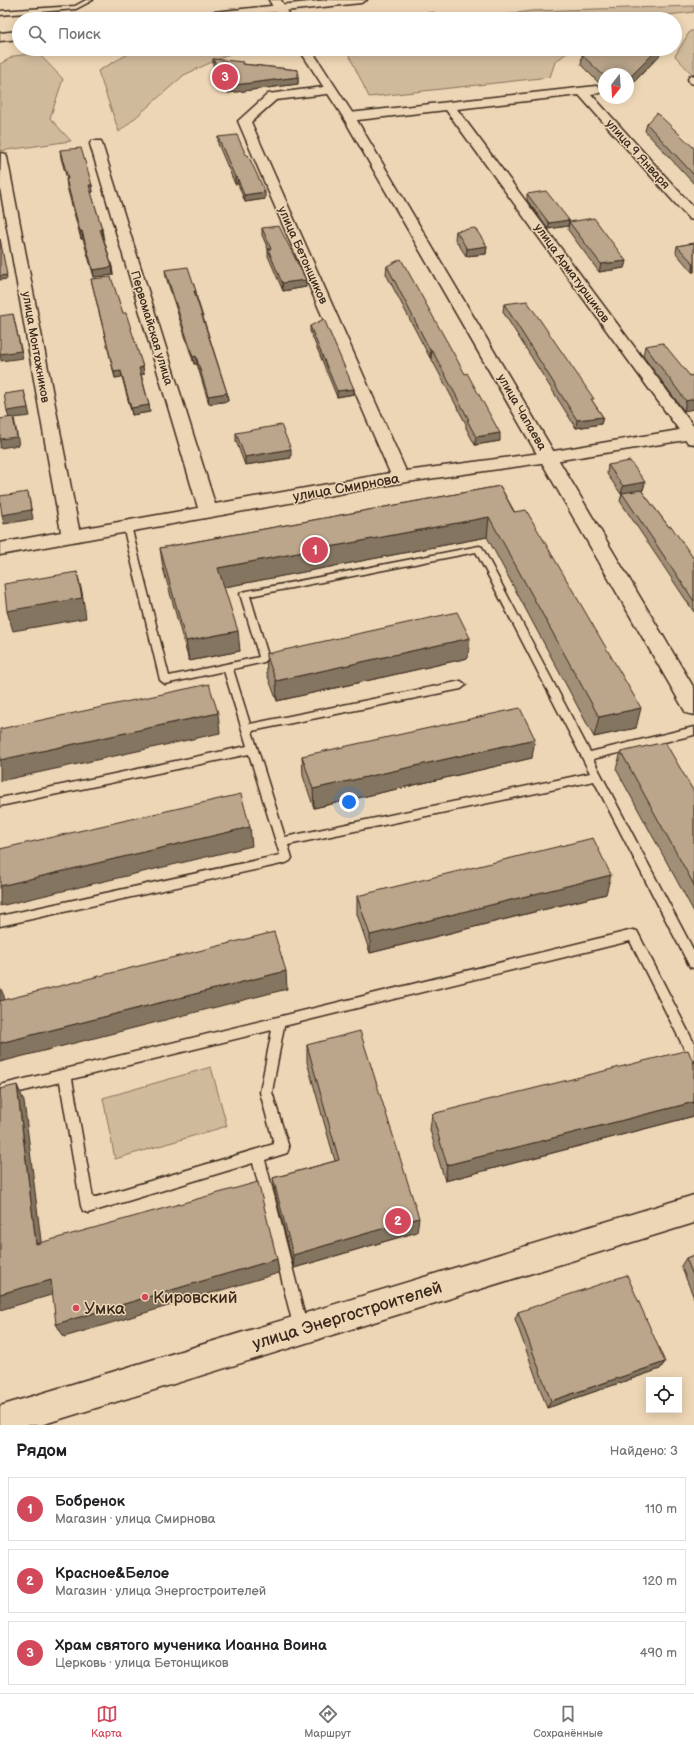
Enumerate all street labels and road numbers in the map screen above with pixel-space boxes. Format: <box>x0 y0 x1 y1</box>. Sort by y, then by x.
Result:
street label: улица 9 Января <box>602 116 673 193</box>
street label: улица Бетонщиков <box>274 204 331 307</box>
street label: улица Арматурщиков <box>531 221 613 326</box>
street label: Первомайская улица <box>127 269 176 387</box>
street label: улица Монтажников <box>18 290 53 405</box>
street label: улица Чапаева <box>494 371 549 453</box>
street label: улица Смирнова <box>292 470 401 505</box>
street label: улица Энергостроителей <box>250 1278 445 1354</box>

